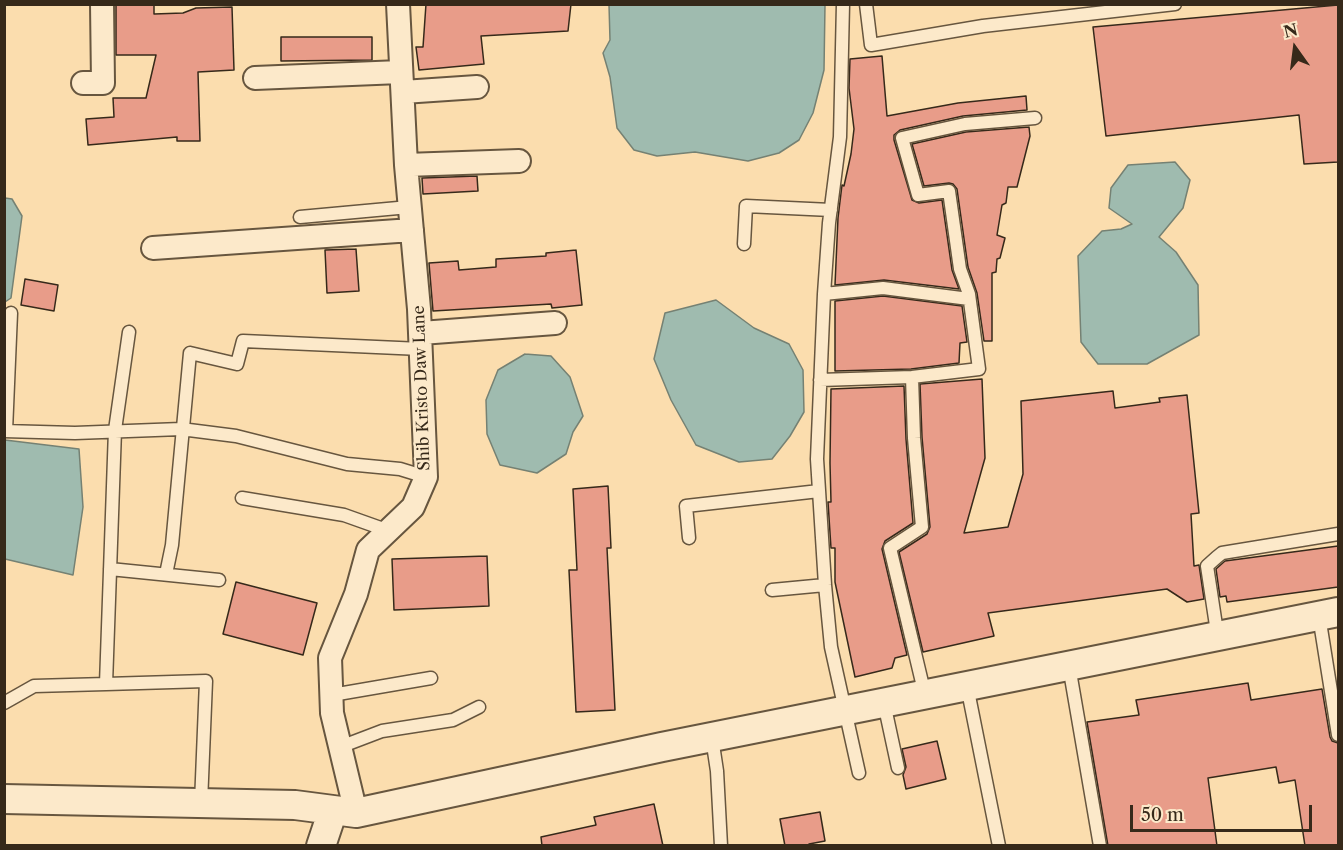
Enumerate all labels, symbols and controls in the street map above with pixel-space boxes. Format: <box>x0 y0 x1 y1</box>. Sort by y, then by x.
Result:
north arrow <box>1265 18 1325 78</box>
text: N <box>1281 19 1300 42</box>
street label: Shib Kristo Daw Lane <box>410 305 434 471</box>
scale bar <box>1133 793 1314 831</box>
text: 50 m <box>1141 804 1184 826</box>

